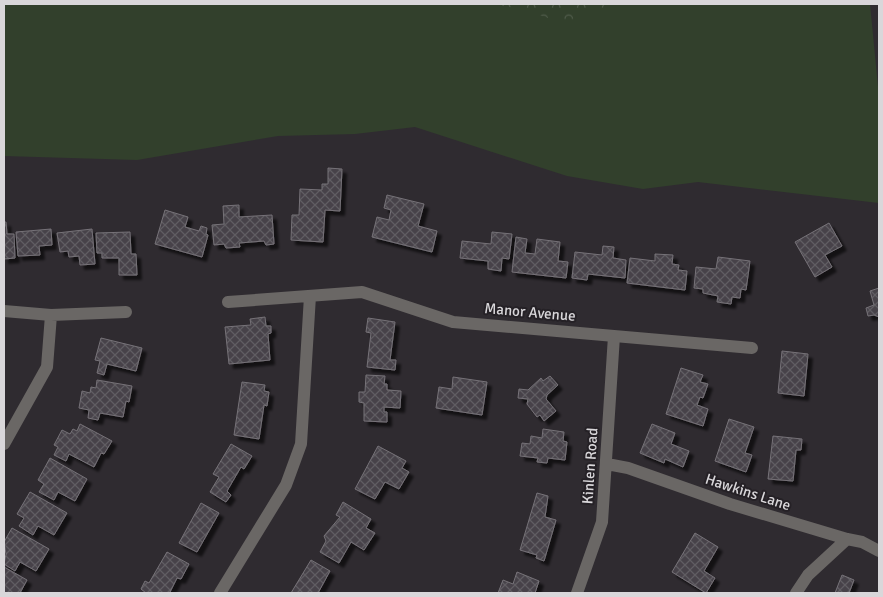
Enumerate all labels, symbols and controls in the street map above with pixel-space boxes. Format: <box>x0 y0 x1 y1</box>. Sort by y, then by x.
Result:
street label: Manor Avenue <box>484 299 576 325</box>
street label: Kinlen Road <box>578 427 602 505</box>
street label: Hawkins Lane <box>703 470 793 514</box>

